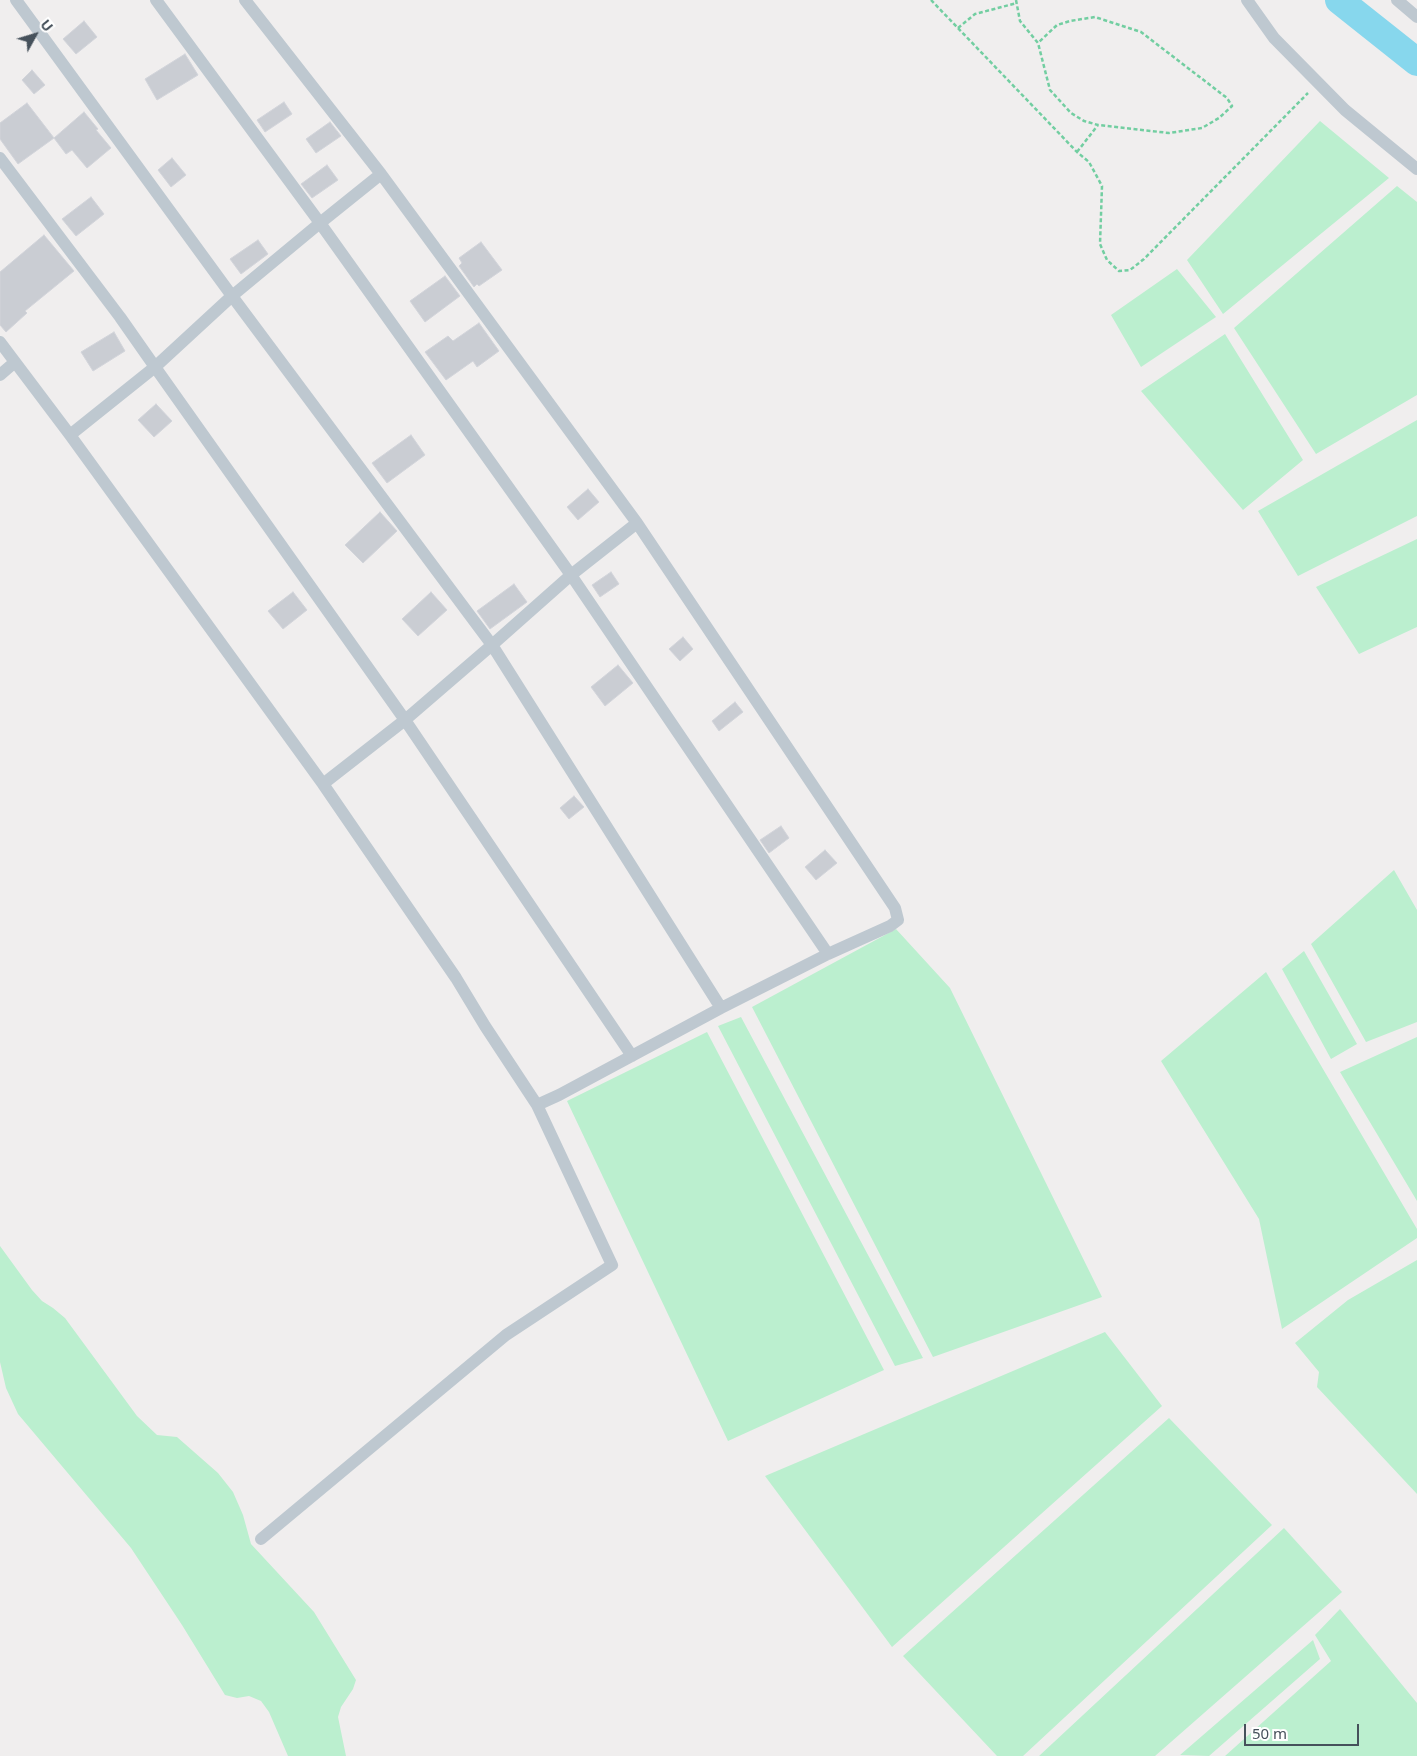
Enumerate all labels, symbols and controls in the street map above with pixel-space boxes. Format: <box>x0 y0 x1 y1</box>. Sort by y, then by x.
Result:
north arrow <box>10 10 60 60</box>
text: U <box>36 15 58 35</box>
scale bar <box>1247 1714 1362 1746</box>
text: 50 m <box>1252 1723 1287 1743</box>

